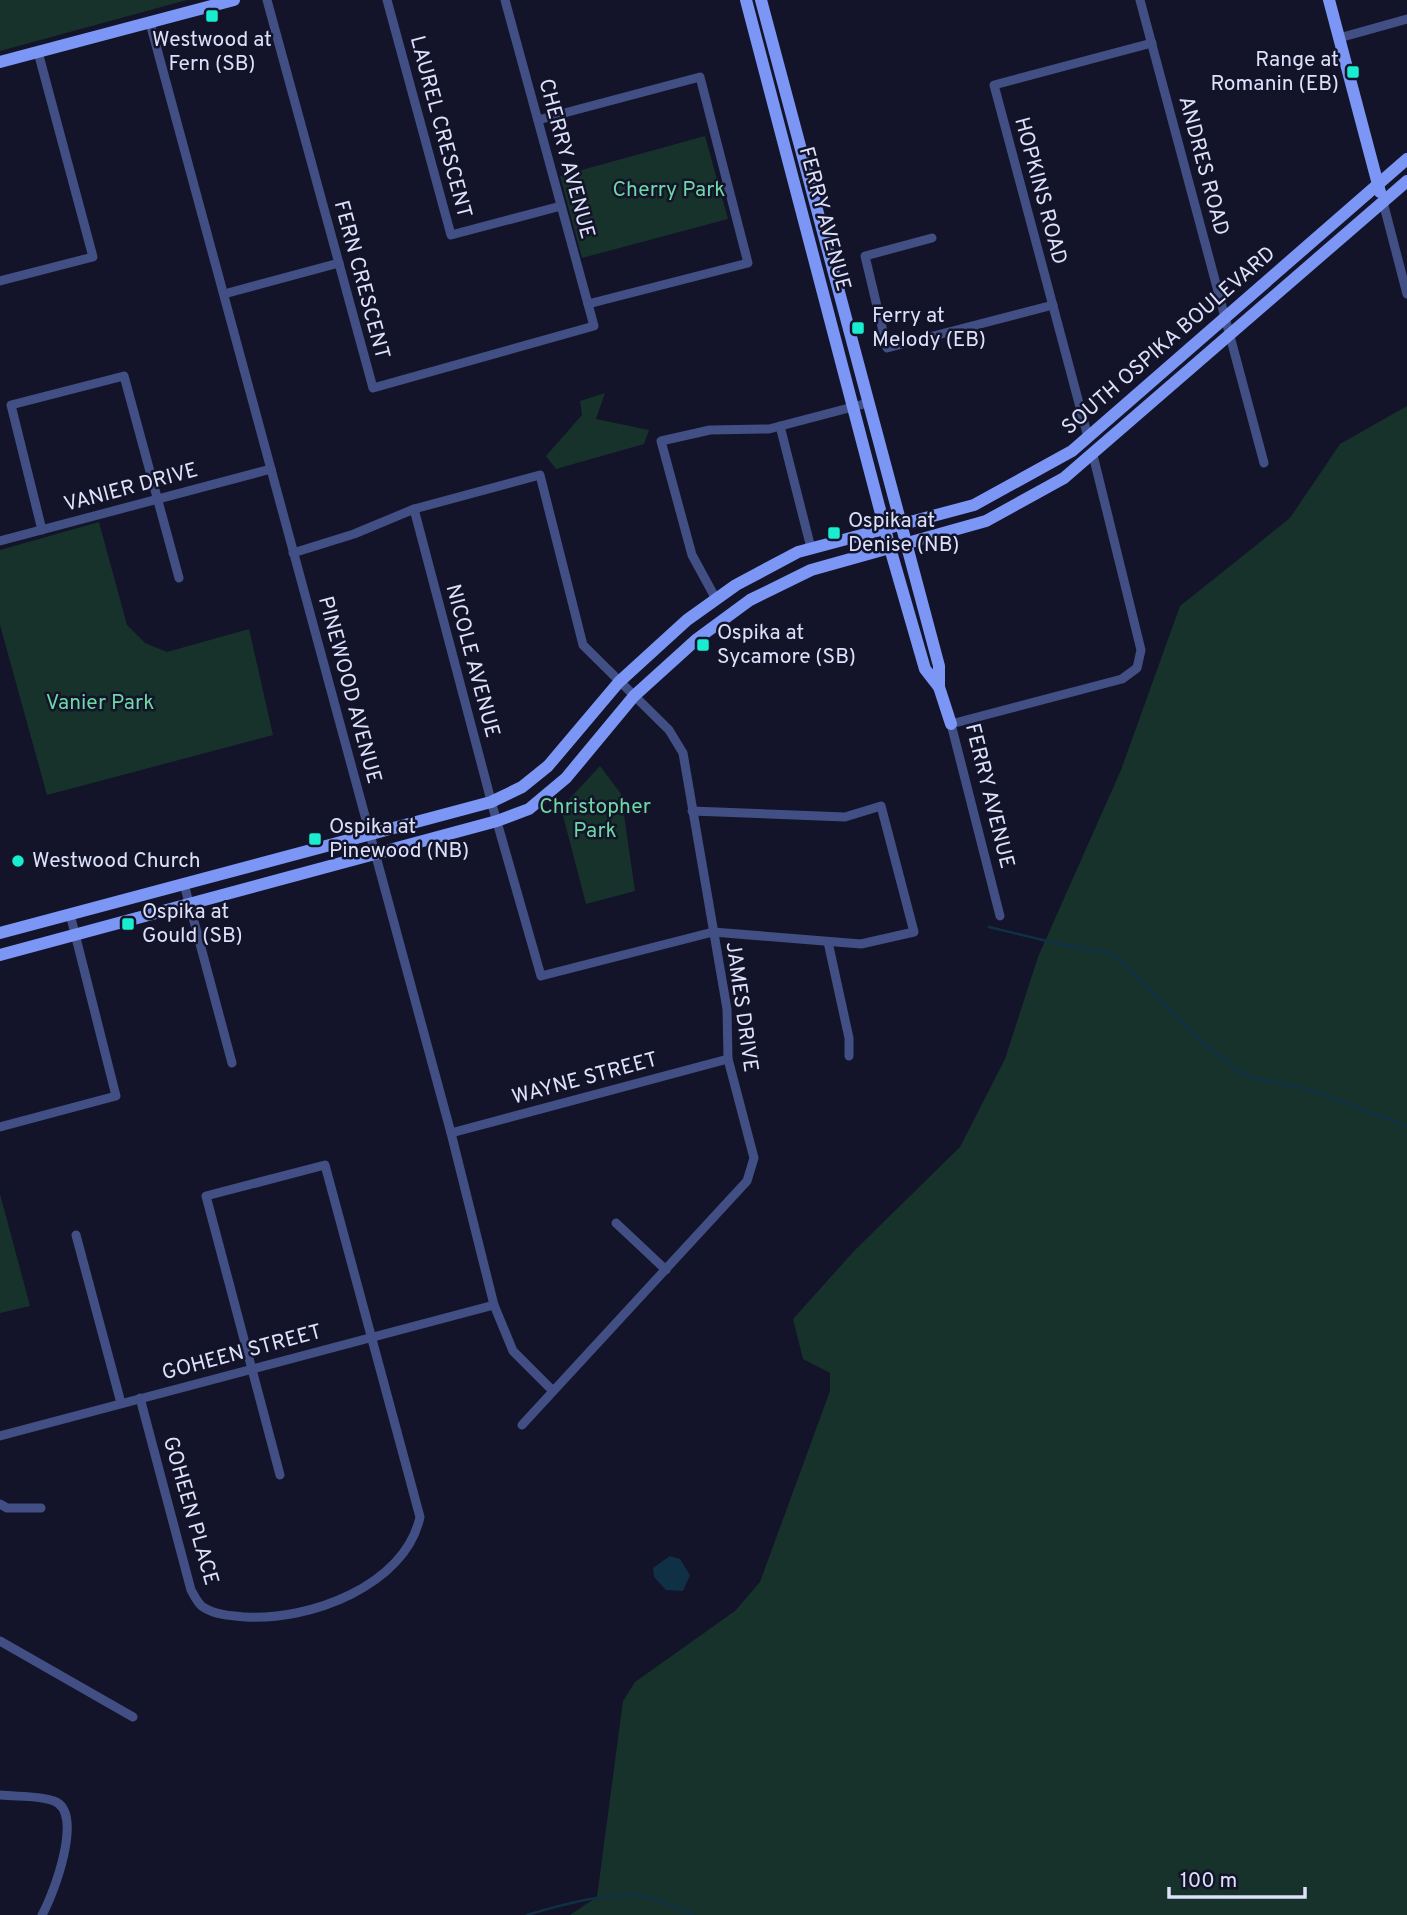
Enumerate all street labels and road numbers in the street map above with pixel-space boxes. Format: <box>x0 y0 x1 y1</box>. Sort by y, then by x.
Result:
street label: LAUREL CRESCENT <box>403 33 477 221</box>
street label: CHERRY AVENUE <box>532 76 600 242</box>
street label: ANDRES ROAD <box>1171 93 1235 239</box>
street label: HOPKINS ROAD <box>1007 114 1073 268</box>
street label: FERRY AVENUE <box>792 144 856 294</box>
street label: FERN CRESCENT <box>327 198 395 362</box>
street label: SOUTH OSPIKA BOULEVARD <box>1056 241 1282 441</box>
street label: VANIER DRIVE <box>61 457 201 519</box>
street label: NICOLE AVENUE <box>439 581 505 741</box>
street label: PINEWOOD AVENUE <box>311 593 387 787</box>
street label: FERRY AVENUE <box>958 721 1020 871</box>
street label: JAMES DRIVE <box>719 940 763 1074</box>
street label: WAYNE STREET <box>509 1047 661 1111</box>
street label: GOHEEN STREET <box>159 1319 325 1387</box>
street label: GOHEEN PLACE <box>156 1433 224 1589</box>

